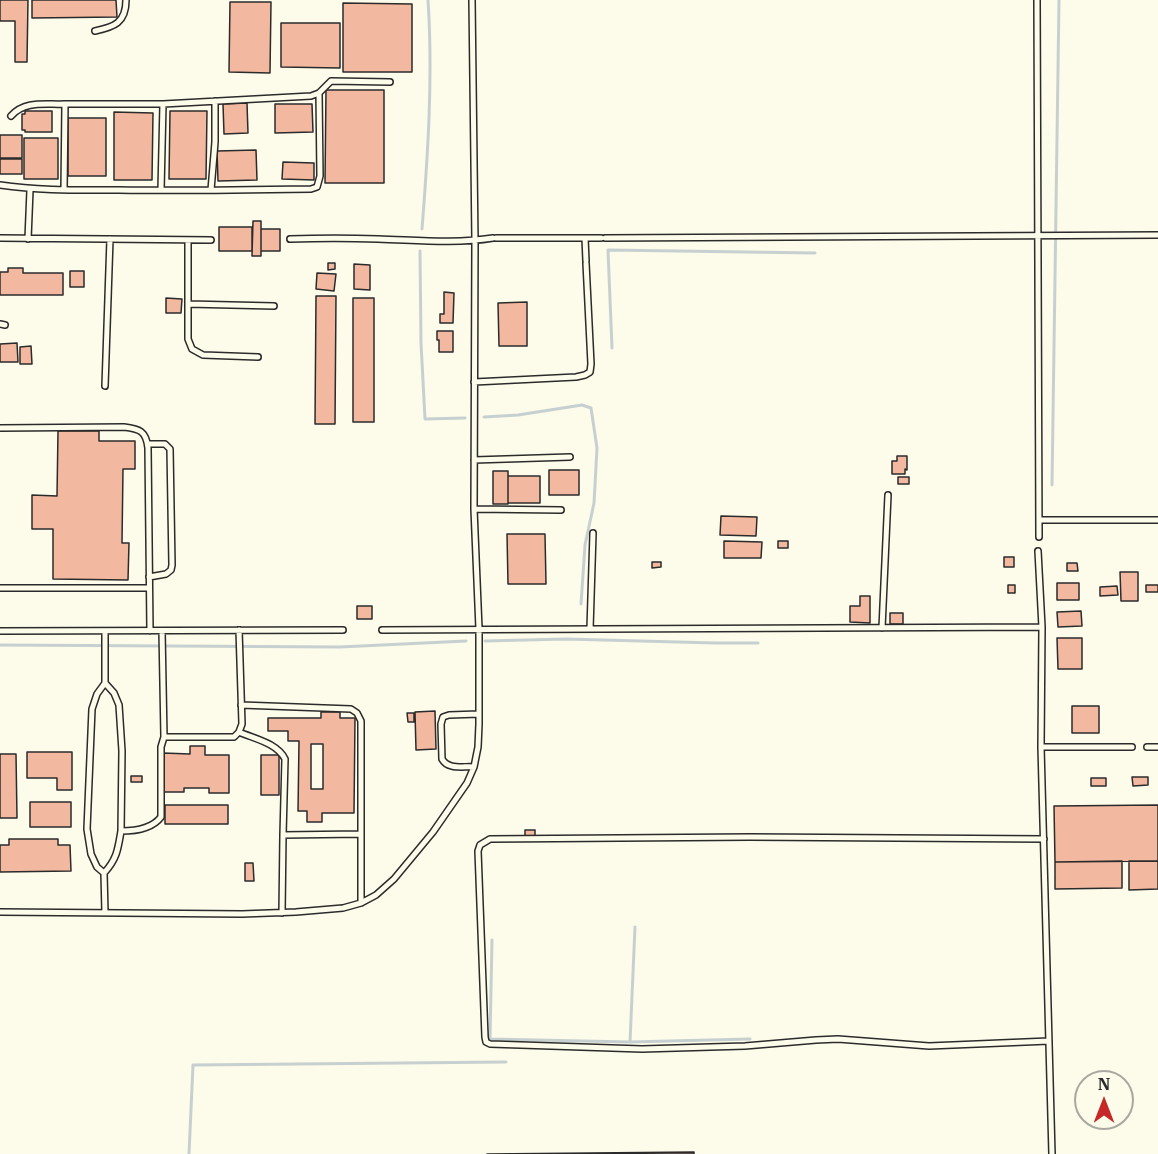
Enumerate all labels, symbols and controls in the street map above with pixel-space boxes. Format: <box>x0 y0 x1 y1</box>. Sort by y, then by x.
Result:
north arrow <box>1074 1070 1134 1130</box>
text: N <box>1098 1074 1110 1094</box>

